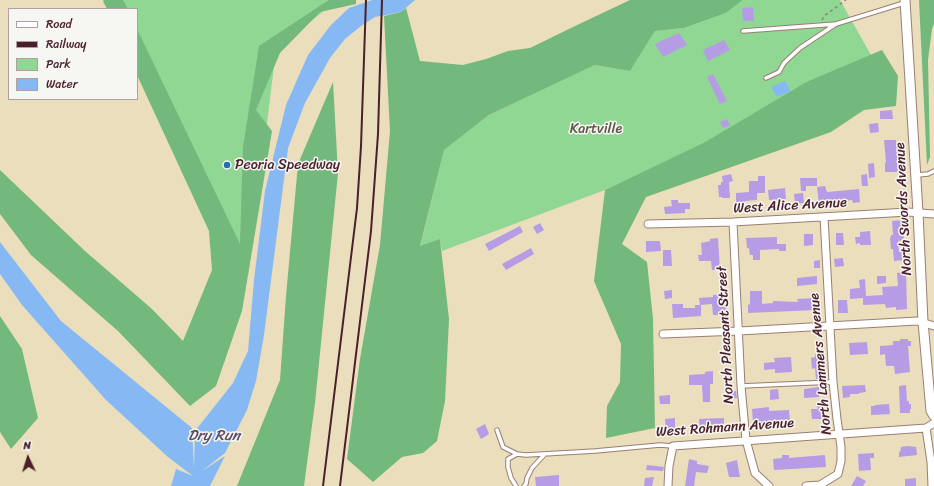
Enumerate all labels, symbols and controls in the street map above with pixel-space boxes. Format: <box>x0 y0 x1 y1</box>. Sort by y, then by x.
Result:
legend <box>8 8 138 100</box>
text: Road <box>46 13 72 35</box>
text: Railway <box>46 33 87 55</box>
text: Park <box>46 53 71 75</box>
text: Water <box>46 73 78 95</box>
park label: Kartville <box>570 121 622 137</box>
street label: North Swords Avenue <box>892 142 916 276</box>
place label: Peoria Speedway <box>235 157 340 173</box>
marker: Peoria Speedway <box>222 160 232 170</box>
street label: West Alice Avenue <box>733 195 847 217</box>
street label: North Pleasant Street <box>714 266 738 404</box>
street label: North Lammers Avenue <box>806 292 836 436</box>
street label: West Rohmann Avenue <box>655 415 795 441</box>
water label: Dry Run <box>188 427 240 445</box>
text: N <box>23 436 32 455</box>
north arrow <box>8 438 48 478</box>

